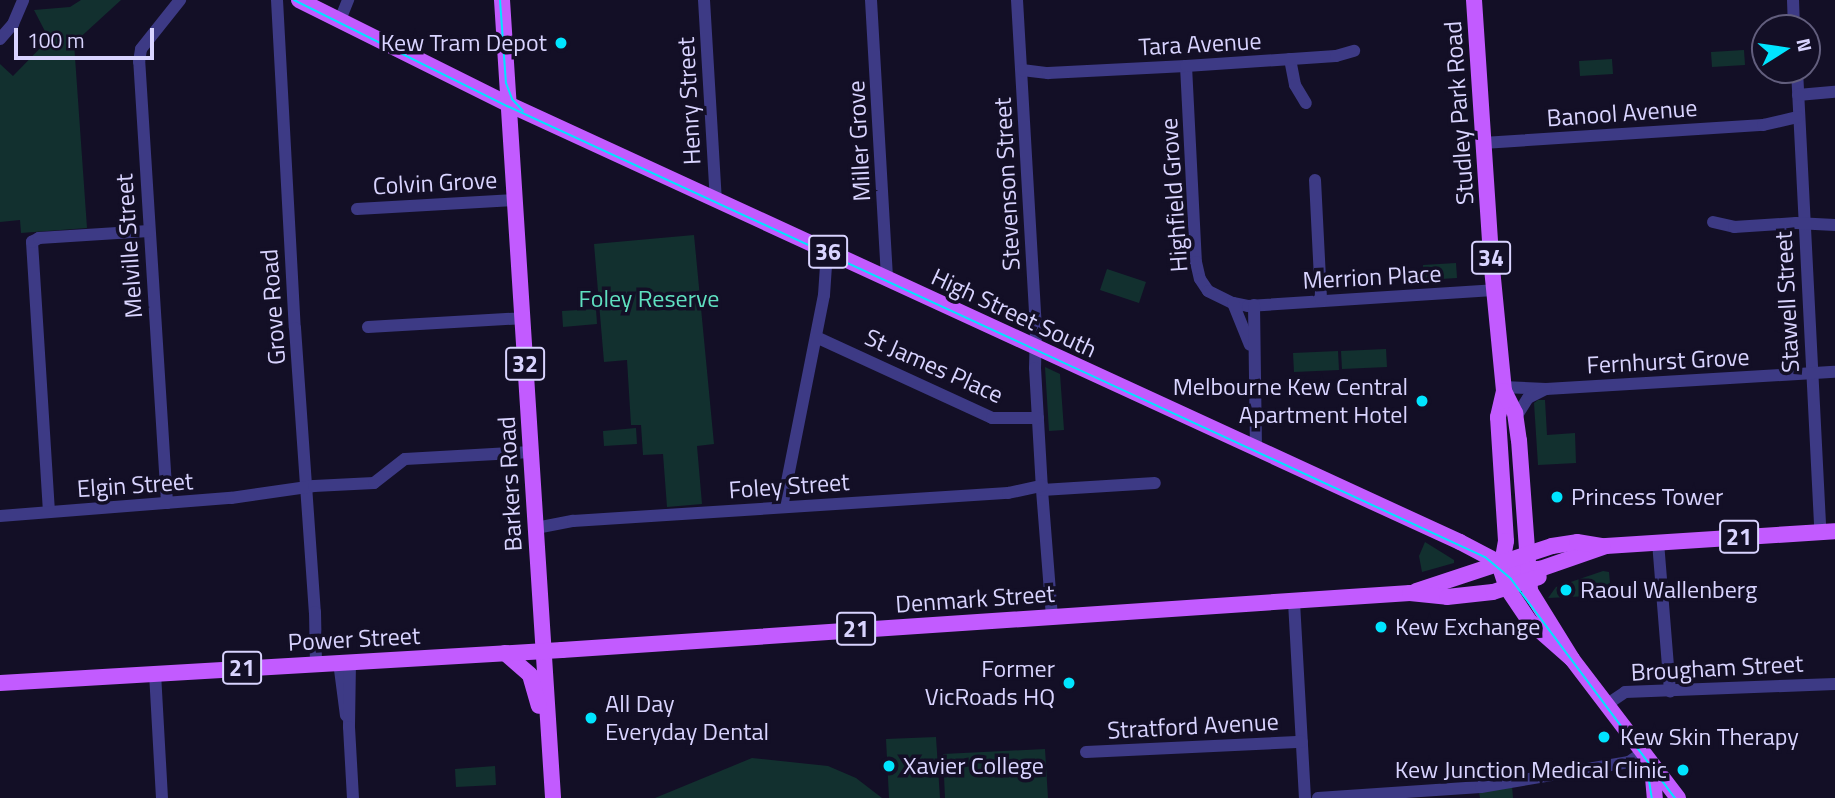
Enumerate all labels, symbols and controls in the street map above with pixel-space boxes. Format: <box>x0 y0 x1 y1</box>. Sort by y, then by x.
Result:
scale bar <box>18 14 158 58</box>
north arrow <box>1751 14 1821 84</box>
street label: Studley Park Road <box>1438 20 1480 206</box>
text: 100 m <box>27 24 84 56</box>
street label: Tara Avenue <box>1138 26 1262 62</box>
place label: Kew Tram Depot <box>381 29 547 57</box>
marker: Kew Tram Depot <box>553 35 569 51</box>
text: N <box>1790 35 1821 54</box>
street label: Henry Street <box>671 36 707 166</box>
street label: Miller Grove <box>841 80 877 202</box>
street label: Banool Avenue <box>1546 93 1698 133</box>
street label: Stevenson Street <box>988 97 1026 271</box>
street label: Highfield Grove <box>1154 117 1194 273</box>
street label: Colvin Grove <box>372 165 498 201</box>
street label: Melville Street <box>110 173 148 319</box>
street label: Stawell Street <box>1769 230 1805 374</box>
road number: 36 <box>807 232 849 272</box>
road number: 34 <box>1470 238 1512 278</box>
street label: Grove Road <box>255 248 291 366</box>
street label: Merrion Place <box>1302 259 1442 295</box>
street label: High Street South <box>927 262 1101 364</box>
park label: Foley Reserve <box>579 285 719 313</box>
street label: St James Place <box>860 323 1008 409</box>
street label: Fernhurst Grove <box>1586 342 1750 380</box>
road number: 32 <box>504 344 546 384</box>
place label: Melbourne Kew Central Apartment Hotel <box>1173 373 1408 429</box>
marker: Melbourne Kew Central Apartment Hotel <box>1414 393 1430 409</box>
street label: Barkers Road <box>492 416 528 552</box>
street label: Elgin Street <box>76 467 194 503</box>
street label: Foley Street <box>728 467 850 505</box>
place label: Princess Tower <box>1571 483 1723 511</box>
marker: Princess Tower <box>1549 489 1565 505</box>
road number: 21 <box>1718 517 1760 556</box>
place label: Raoul Wallenberg <box>1580 576 1757 604</box>
street label: Denmark Street <box>894 579 1056 619</box>
marker: Raoul Wallenberg <box>1558 582 1574 598</box>
road number: 21 <box>835 610 877 649</box>
place label: Kew Exchange <box>1395 613 1540 641</box>
marker: Kew Exchange <box>1373 619 1389 635</box>
street label: Power Street <box>287 621 421 657</box>
road number: 21 <box>221 648 263 688</box>
street label: Brougham Street <box>1630 649 1804 687</box>
place label: Former VicRoads HQ <box>925 655 1055 711</box>
marker: Former VicRoads HQ <box>1061 675 1077 691</box>
place label: All Day Everyday Dental <box>605 690 769 746</box>
street label: Stratford Avenue <box>1107 707 1279 745</box>
marker: All Day Everyday Dental <box>583 710 599 726</box>
place label: Kew Skin Therapy <box>1620 723 1799 751</box>
marker: Kew Skin Therapy <box>1594 727 1614 747</box>
place label: Xavier College <box>903 752 1044 780</box>
place label: Kew Junction Medical Clinic <box>1395 756 1667 784</box>
marker: Xavier College <box>881 758 897 774</box>
marker: Kew Junction Medical Clinic <box>1673 760 1693 780</box>

